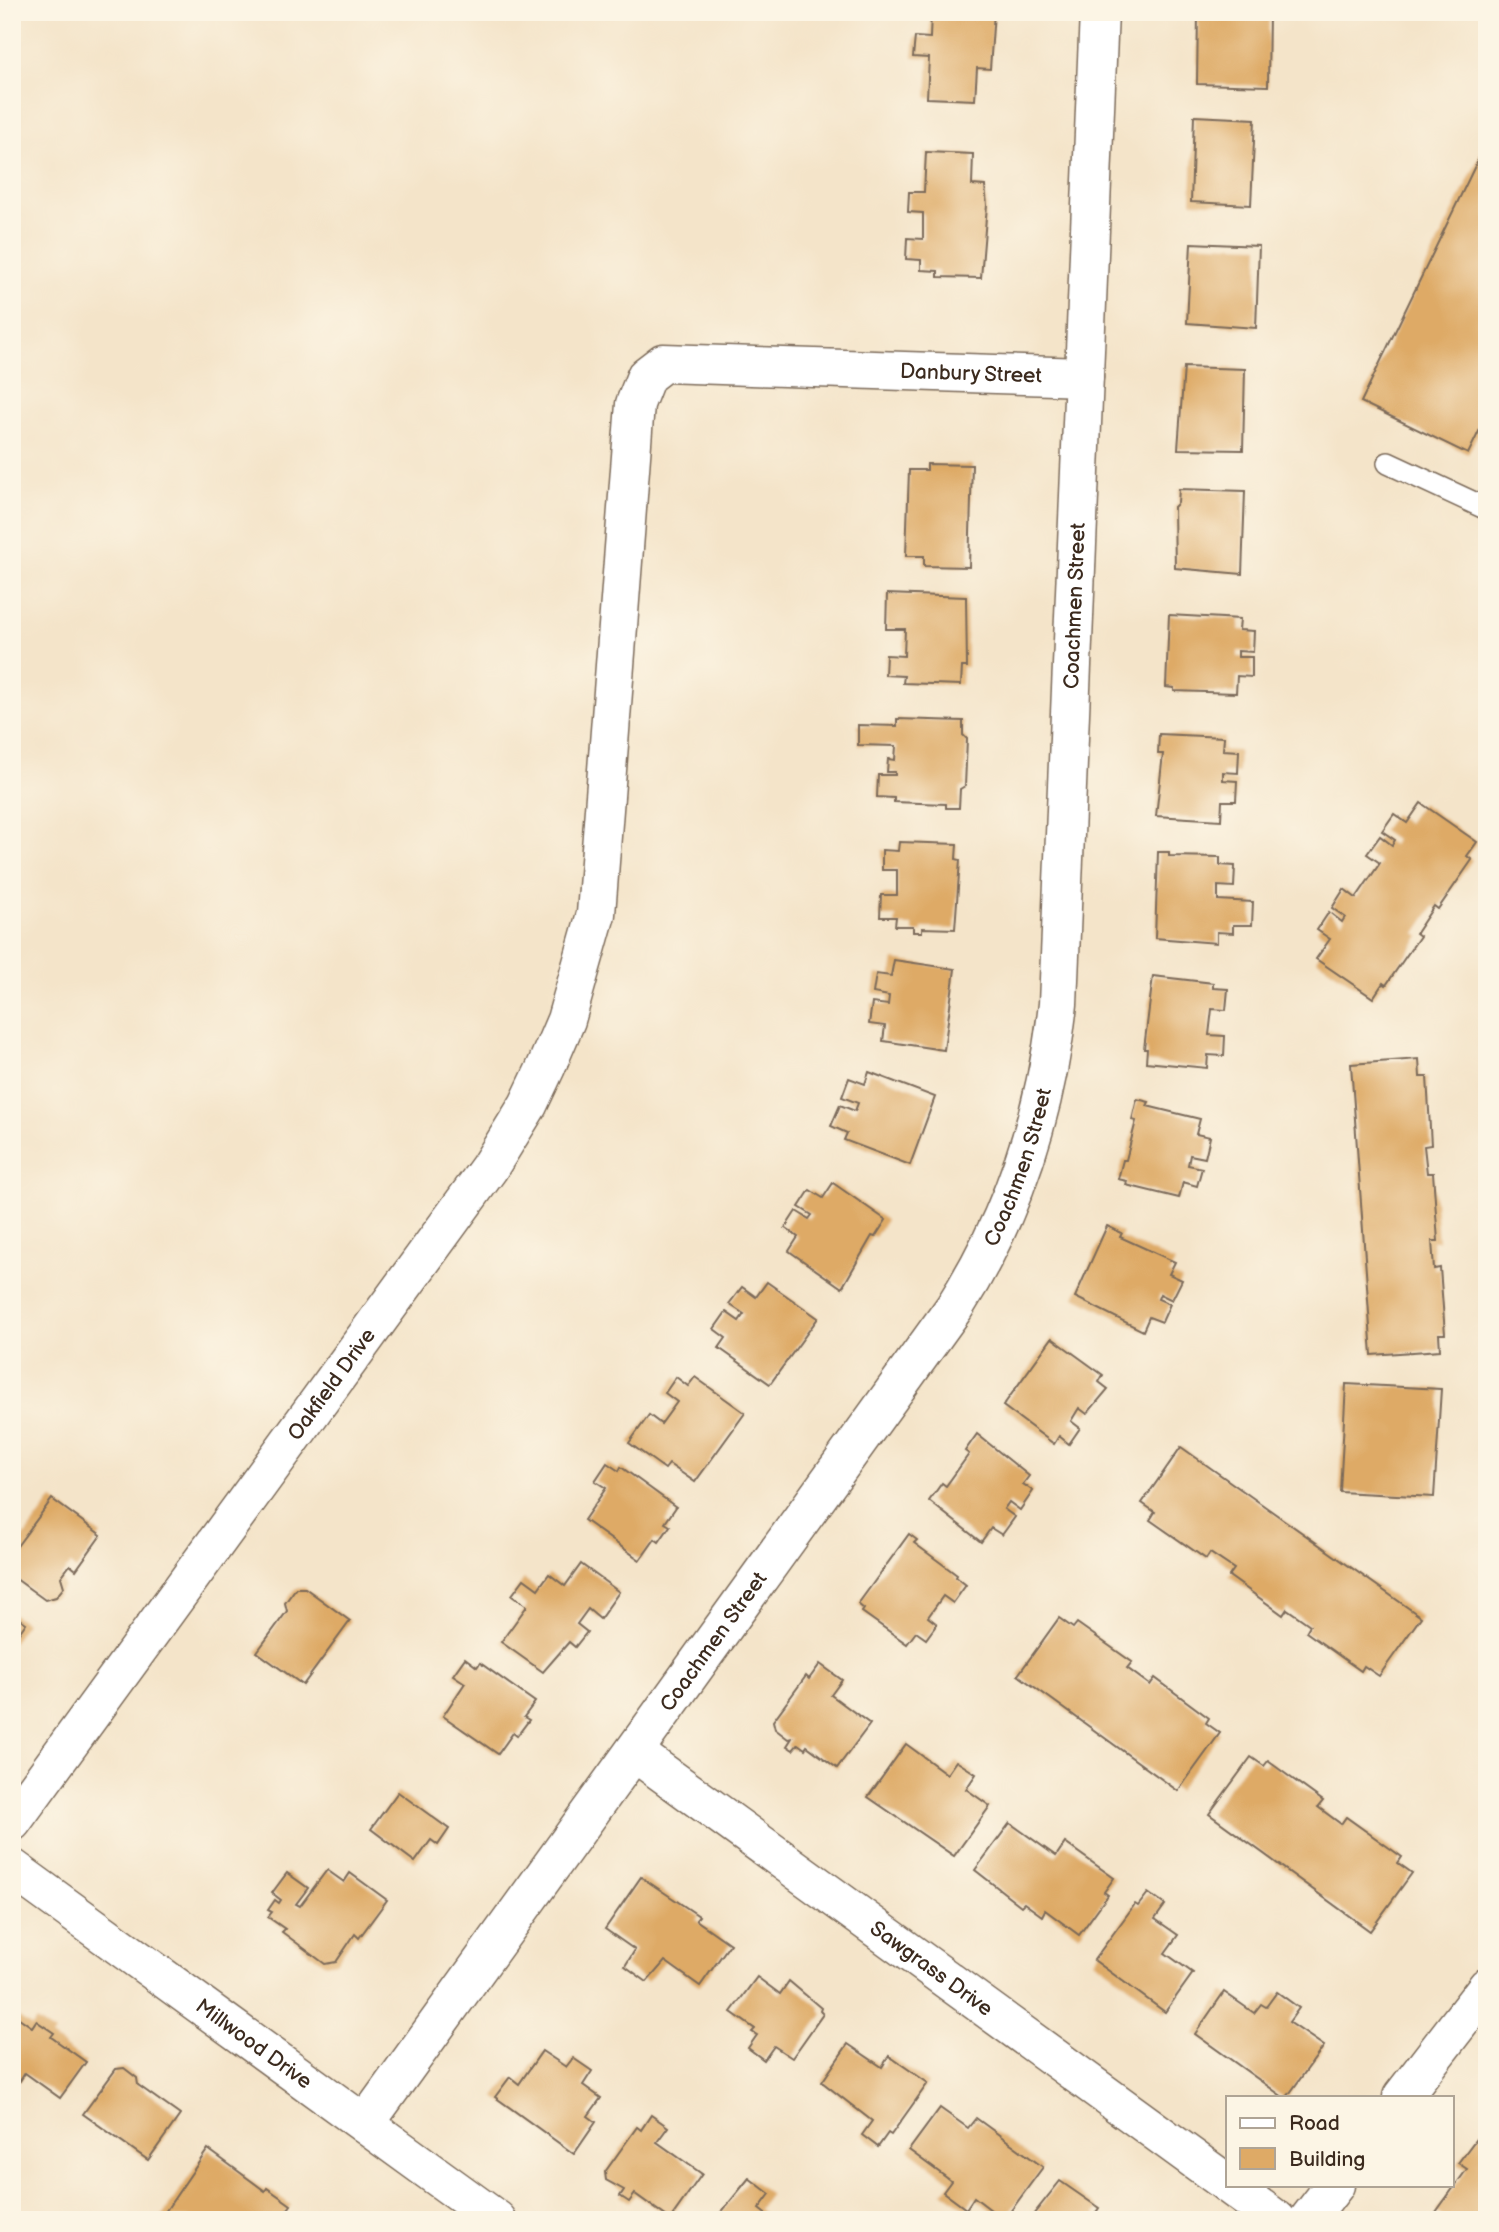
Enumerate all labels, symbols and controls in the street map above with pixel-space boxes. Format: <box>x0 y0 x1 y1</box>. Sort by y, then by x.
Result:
street label: Danbury Street <box>900 358 1043 388</box>
street label: Coachmen Street <box>1059 522 1090 689</box>
street label: Coachmen Street <box>978 1085 1057 1250</box>
street label: Oakfield Drive <box>282 1323 380 1445</box>
street label: Coachmen Street <box>654 1566 772 1716</box>
street label: Sawgrass Drive <box>865 1916 998 2021</box>
street label: Millwood Drive <box>191 1993 317 2094</box>
legend <box>1226 2096 1454 2186</box>
text: Road <box>1289 2111 1340 2136</box>
text: Building <box>1289 2147 1365 2172</box>

